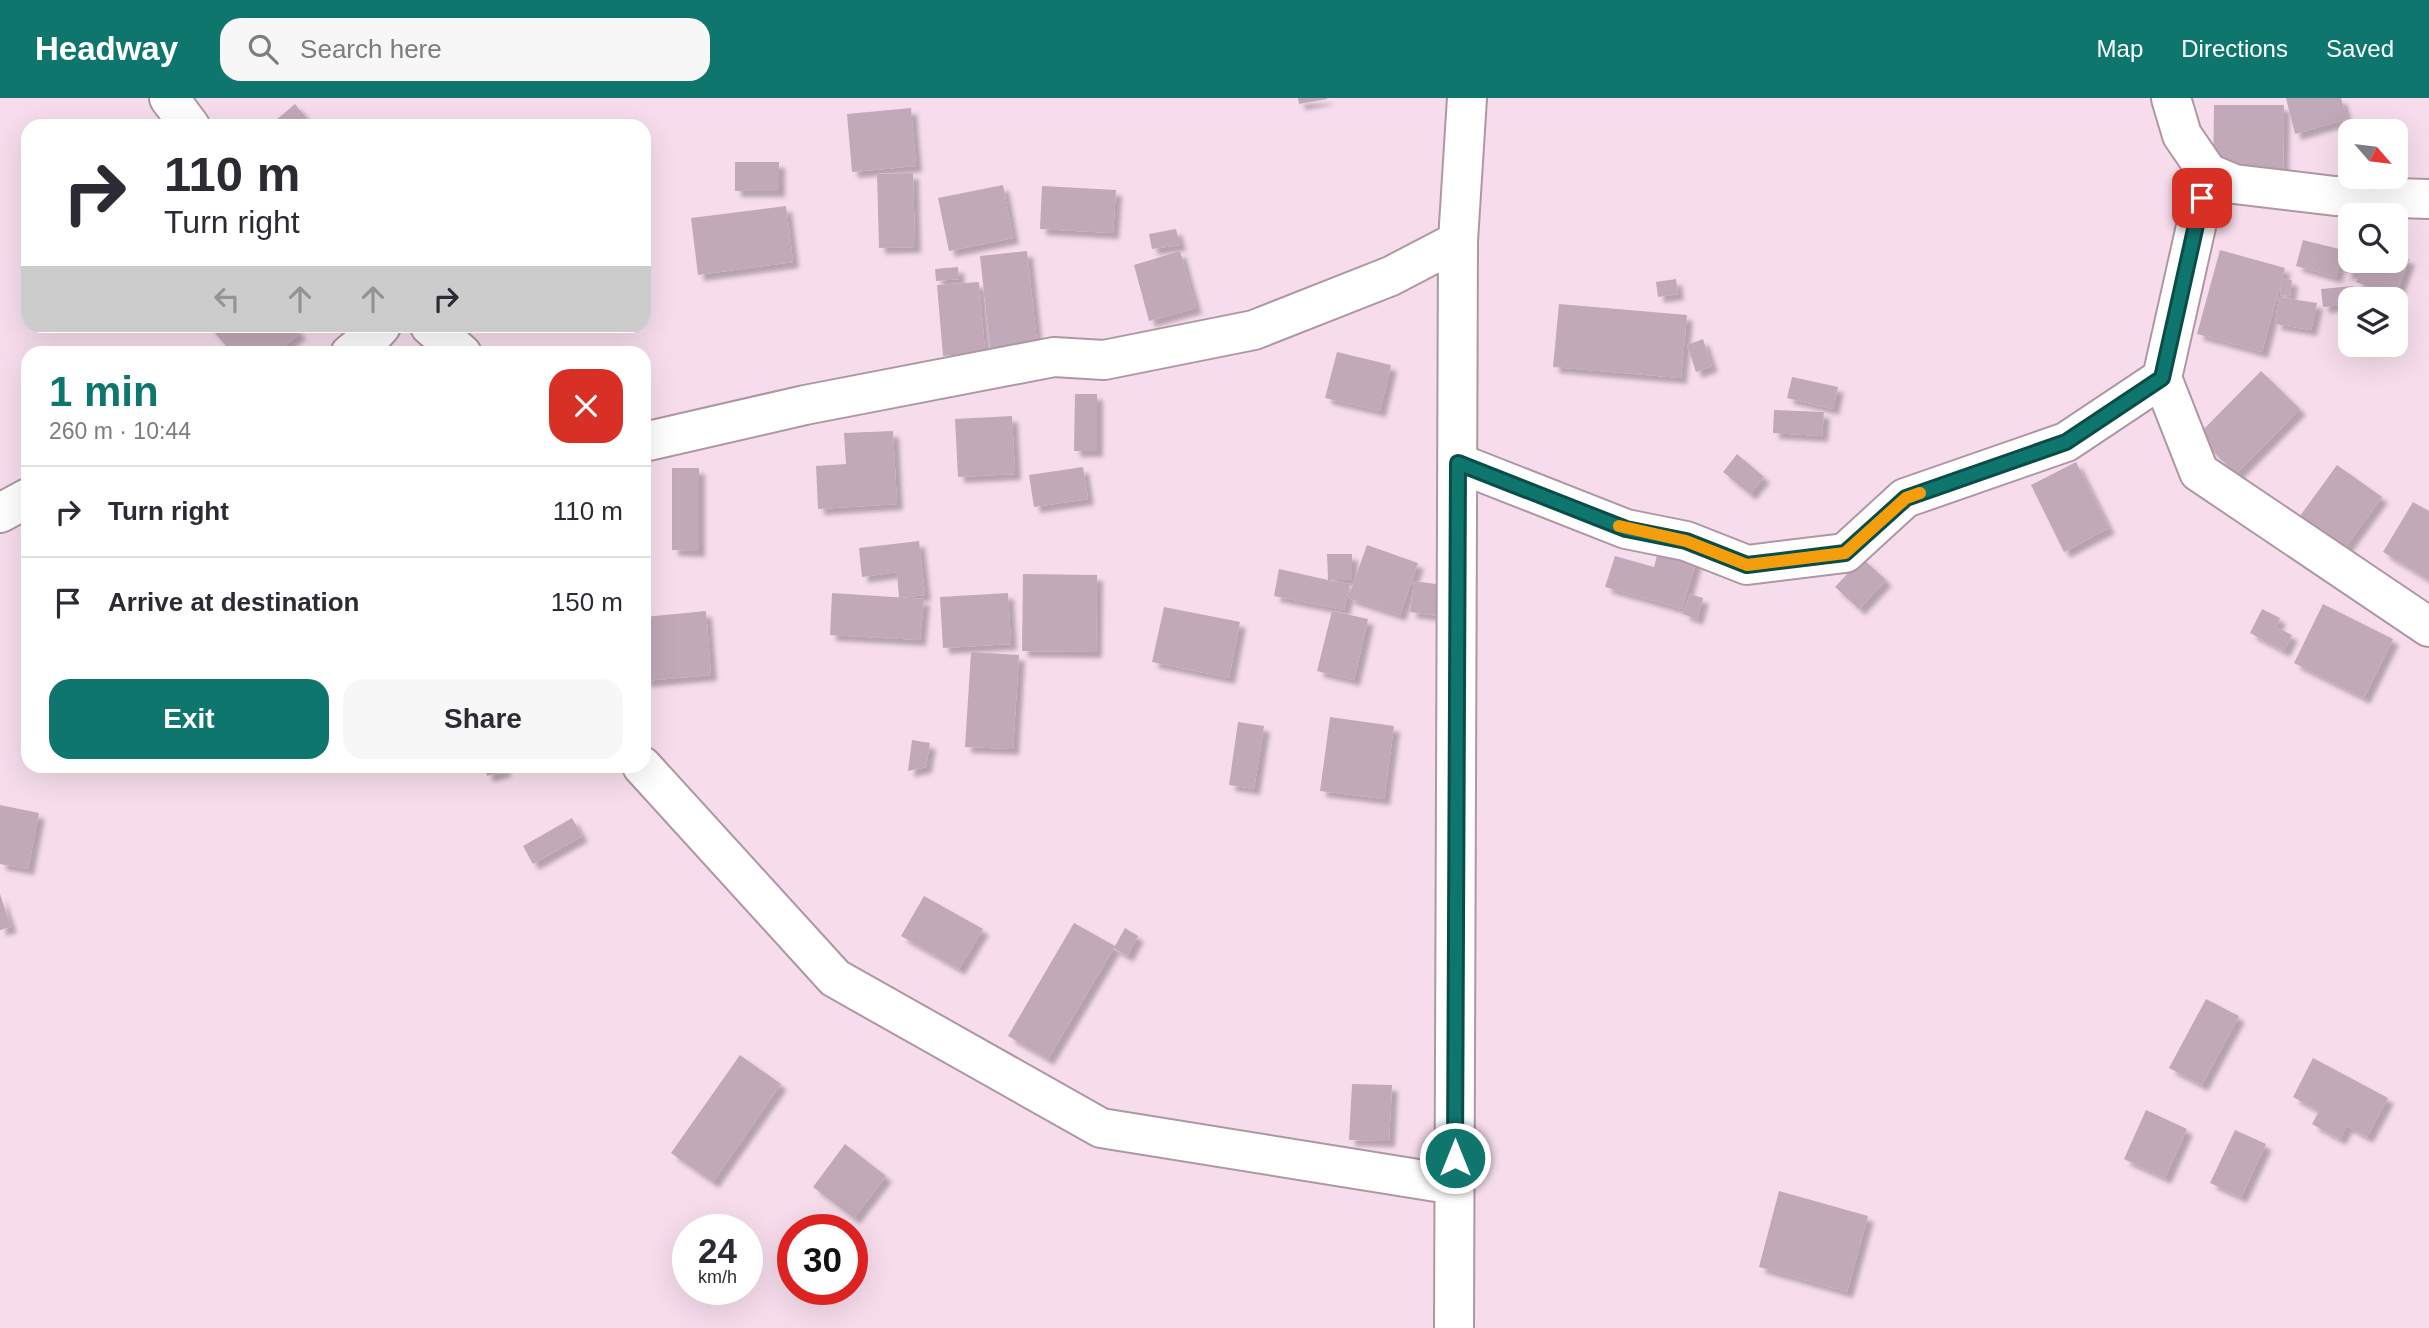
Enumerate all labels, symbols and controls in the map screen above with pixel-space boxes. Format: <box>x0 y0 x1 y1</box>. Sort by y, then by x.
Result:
search box <box>220 18 710 81</box>
text: Headway <box>35 30 178 67</box>
icon: search <box>244 30 282 68</box>
text: Search here <box>300 34 442 64</box>
text: Map <box>2097 35 2143 62</box>
text: Directions <box>2181 35 2288 62</box>
text: Saved <box>2326 35 2394 62</box>
north arrow <box>2338 119 2408 189</box>
map controls <box>2338 119 2408 357</box>
icon: right <box>49 147 140 238</box>
text: 110 m <box>164 147 300 201</box>
pin <box>2172 168 2232 228</box>
icon: arrive <box>2183 179 2221 217</box>
button: search <box>2338 203 2408 273</box>
text: Turn right <box>164 204 300 240</box>
icon: left <box>208 280 246 318</box>
icon: ahead <box>281 280 319 318</box>
icon: ahead <box>354 280 392 318</box>
icon: right <box>427 280 465 318</box>
button: layers <box>2338 287 2408 357</box>
text: 1 min <box>49 368 159 415</box>
button: close <box>549 369 623 443</box>
text: 260 m · 10:44 <box>49 418 191 444</box>
icon: right <box>49 493 87 531</box>
text: Turn right <box>108 496 229 526</box>
text: 110 m <box>553 496 623 526</box>
icon: arrive <box>49 584 87 622</box>
text: Arrive at destination <box>108 587 359 617</box>
text: 150 m <box>551 587 623 617</box>
button: Exit <box>49 679 329 759</box>
button: Share <box>343 679 623 759</box>
position arrow <box>1418 1121 1492 1195</box>
speed limit sign: 30 <box>777 1214 868 1305</box>
text: 24 <box>698 1231 737 1270</box>
text: km/h <box>698 1267 737 1287</box>

